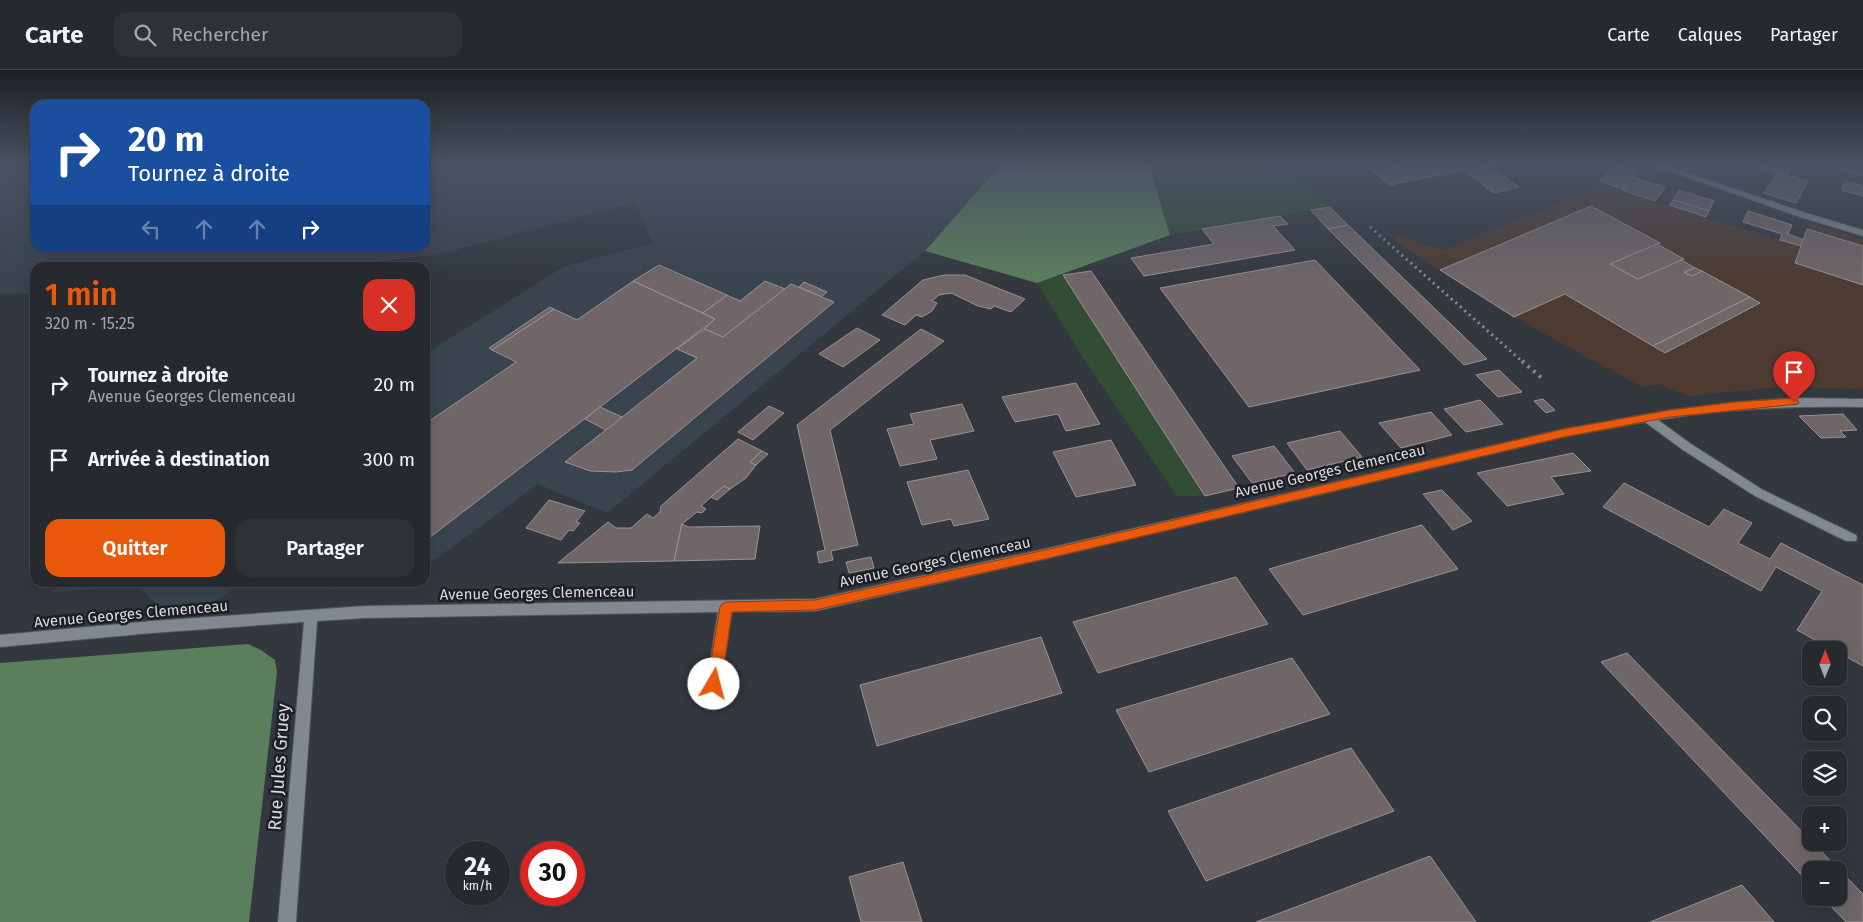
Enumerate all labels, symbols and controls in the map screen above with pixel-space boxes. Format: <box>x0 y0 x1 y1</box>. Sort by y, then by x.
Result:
search box <box>113 12 463 57</box>
text: Carte <box>25 21 83 49</box>
icon: search <box>131 21 159 49</box>
text: Rechercher <box>171 23 268 46</box>
text: Carte <box>1607 24 1650 46</box>
text: Calques <box>1678 24 1742 46</box>
text: Partager <box>1770 24 1838 46</box>
text: 20 m <box>128 118 204 160</box>
icon: right <box>45 120 110 185</box>
text: Tournez à droite <box>128 160 290 187</box>
icon: left <box>137 215 165 243</box>
icon: ahead <box>190 215 218 243</box>
icon: ahead <box>243 215 271 243</box>
icon: right <box>296 215 324 243</box>
text: 1 min <box>45 277 117 313</box>
button: close <box>363 279 415 331</box>
text: 320 m · 15:25 <box>45 314 135 333</box>
pin <box>1773 351 1815 402</box>
icon: arrive <box>1780 358 1808 386</box>
text: Tournez à droite <box>88 364 229 387</box>
icon: right <box>45 371 73 399</box>
text: 20 m <box>374 373 415 396</box>
text: Avenue Georges Clemenceau <box>88 387 296 406</box>
street label: Avenue Georges Clemenceau <box>1233 440 1427 502</box>
icon: arrive <box>45 446 73 474</box>
text: Arrivée à destination <box>88 448 270 471</box>
text: 300 m <box>363 448 415 471</box>
button: Quitter <box>45 519 225 577</box>
button: Partager <box>235 519 415 577</box>
street label: Avenue Georges Clemenceau <box>838 533 1032 591</box>
street label: Avenue Georges Clemenceau <box>439 582 635 604</box>
street label: Avenue Georges Clemenceau <box>33 597 229 631</box>
north arrow <box>1802 641 1848 686</box>
map controls <box>1802 641 1847 906</box>
position arrow <box>687 657 739 709</box>
button: search <box>1802 696 1847 741</box>
street label: Rue Jules Gruey <box>264 703 294 831</box>
button: layers <box>1802 751 1847 796</box>
button: + <box>1802 806 1847 851</box>
speed limit sign: 30 <box>520 841 585 906</box>
text: 24 <box>464 852 491 882</box>
button: − <box>1802 861 1847 906</box>
text: km/h <box>463 879 492 893</box>

